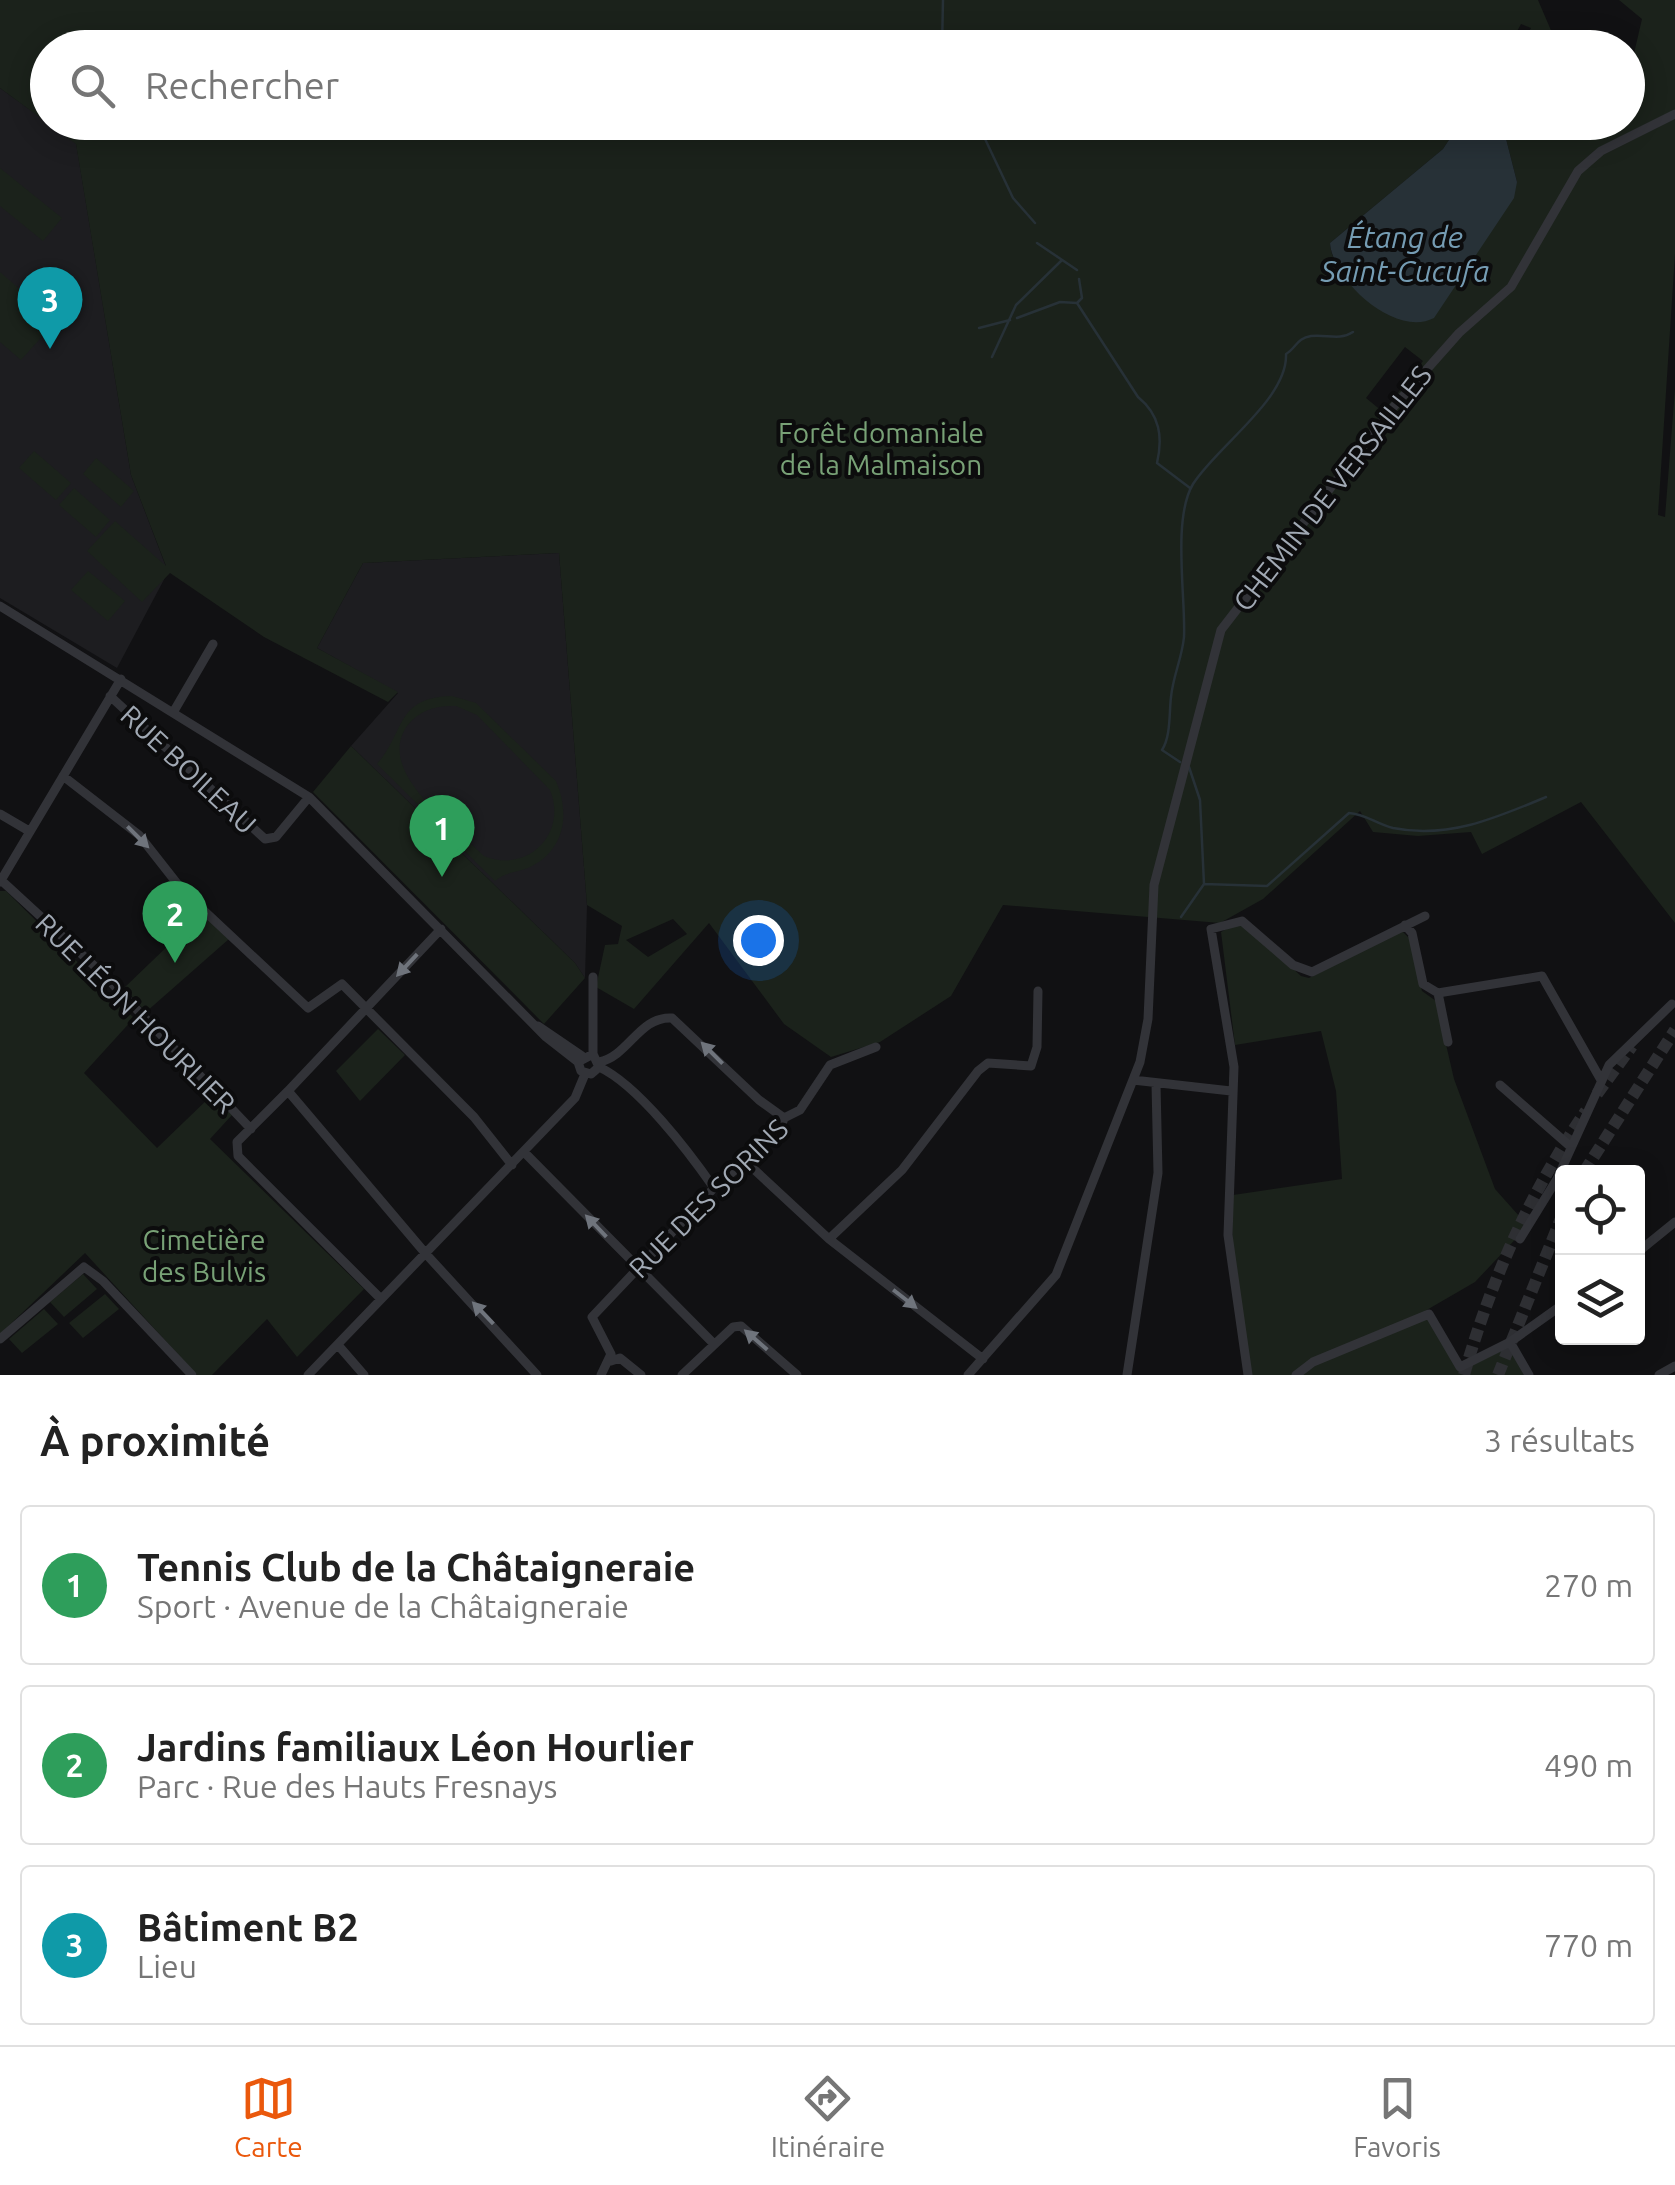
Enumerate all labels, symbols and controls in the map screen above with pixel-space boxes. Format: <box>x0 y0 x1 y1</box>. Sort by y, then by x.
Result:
search box <box>30 30 1645 140</box>
icon: search <box>65 58 120 113</box>
text: Rechercher <box>145 64 339 106</box>
water label: Étang de Saint-Cucufa <box>1320 219 1489 288</box>
pin: 3 <box>18 266 82 349</box>
street label: CHEMIN DE VERSAILLES <box>1227 359 1437 617</box>
park label: Forêt domaniale de la Malmaison <box>778 417 984 480</box>
street label: RUE BOILEAU <box>115 699 263 839</box>
pin: 1 <box>410 794 474 877</box>
one-way arrow <box>126 825 149 849</box>
pin: 2 <box>142 880 208 963</box>
street label: RUE LÉON HOURLIER <box>30 906 243 1119</box>
your location <box>733 915 784 966</box>
one-way arrow <box>396 953 419 977</box>
one-way arrow <box>700 1041 724 1065</box>
street label: RUE DES SORINS <box>622 1112 794 1284</box>
map controls <box>1555 1165 1645 1345</box>
button: locate <box>1555 1165 1645 1255</box>
one-way arrow <box>584 1215 608 1239</box>
park label: Cimetière des Bulvis <box>142 1224 266 1287</box>
button: layers <box>1555 1255 1645 1345</box>
one-way arrow <box>892 1288 918 1309</box>
one-way arrow <box>472 1301 495 1325</box>
one-way arrow <box>744 1329 769 1351</box>
text: À proximité <box>40 1417 270 1464</box>
text: 3 résultats <box>1484 1422 1635 1458</box>
text: Tennis Club de la Châtaigneraie <box>137 1546 695 1588</box>
text: 1 <box>65 1567 84 1603</box>
text: 270 m <box>1544 1567 1633 1603</box>
text: Sport · Avenue de la Châtaigneraie <box>137 1588 629 1624</box>
text: Jardins familiaux Léon Hourlier <box>137 1726 694 1768</box>
text: 2 <box>65 1747 84 1783</box>
text: 490 m <box>1544 1747 1633 1783</box>
text: Parc · Rue des Hauts Fresnays <box>137 1768 557 1804</box>
text: Bâtiment B2 <box>137 1906 359 1948</box>
text: 3 <box>65 1927 84 1963</box>
text: 770 m <box>1544 1927 1633 1963</box>
text: Lieu <box>137 1948 197 1984</box>
tab: Carte <box>234 2071 303 2162</box>
tab: Itinéraire <box>771 2071 885 2162</box>
tab: Favoris <box>1353 2071 1441 2162</box>

